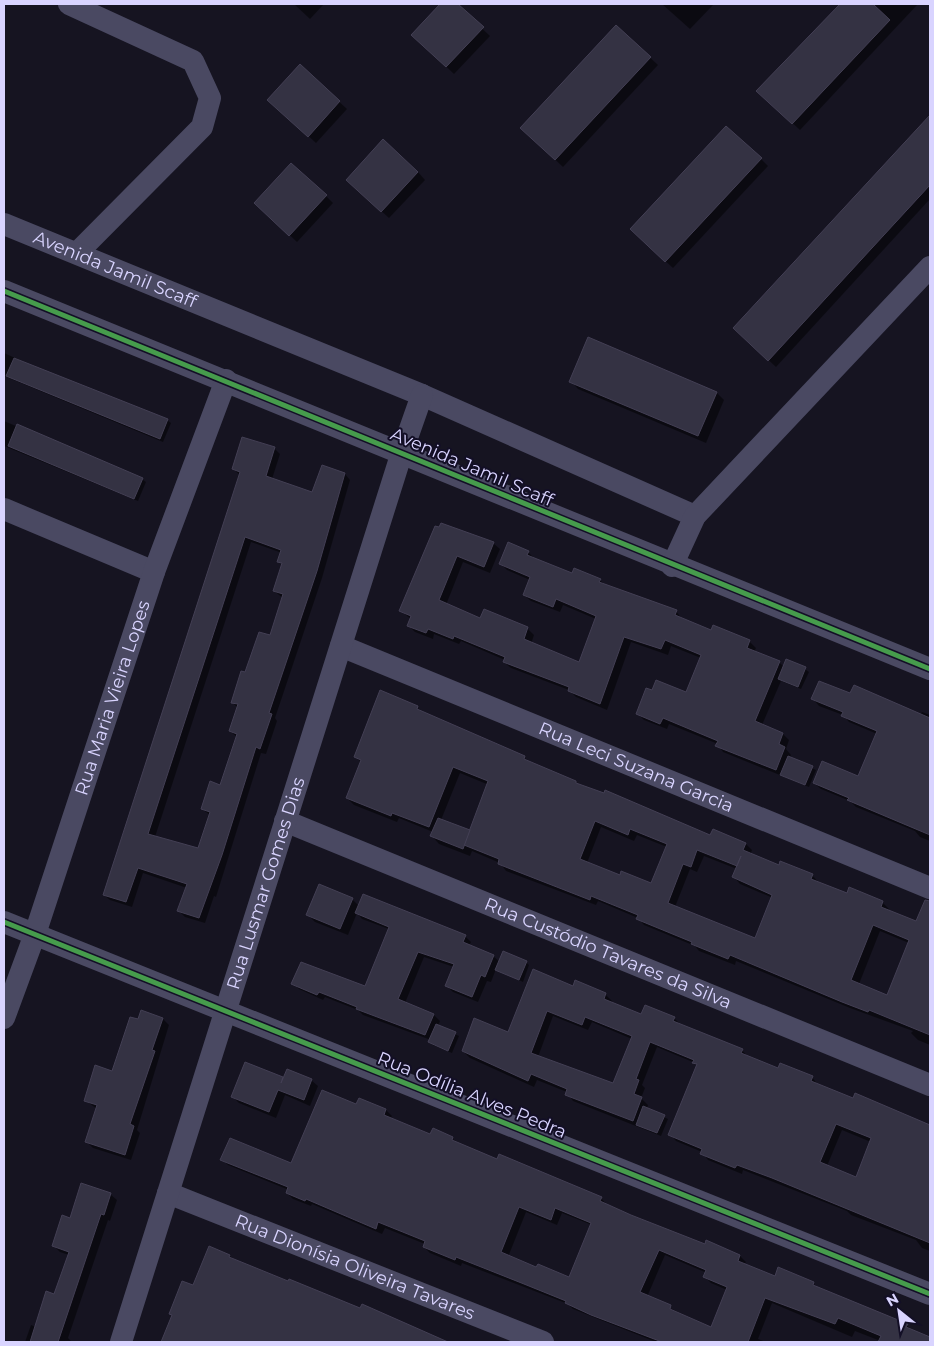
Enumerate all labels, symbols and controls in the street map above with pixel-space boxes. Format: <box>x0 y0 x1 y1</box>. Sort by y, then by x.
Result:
street label: Avenida Jamil Scaff <box>30 226 201 313</box>
street label: Avenida Jamil Scaff <box>387 423 557 512</box>
street label: Rua Maria Vieira Lopes <box>70 597 155 798</box>
street label: Rua Leci Suzana Garcia <box>535 717 737 817</box>
street label: Rua Lusmar Gomes Dias <box>222 774 310 992</box>
street label: Rua Custódio Tavares da Silva <box>481 893 735 1014</box>
street label: Rua Odília Alves Pedra <box>374 1047 570 1143</box>
street label: Rua Dionísia Oliveira Tavares <box>232 1210 478 1325</box>
north arrow <box>874 1286 924 1336</box>
text: N <box>883 1289 902 1310</box>

